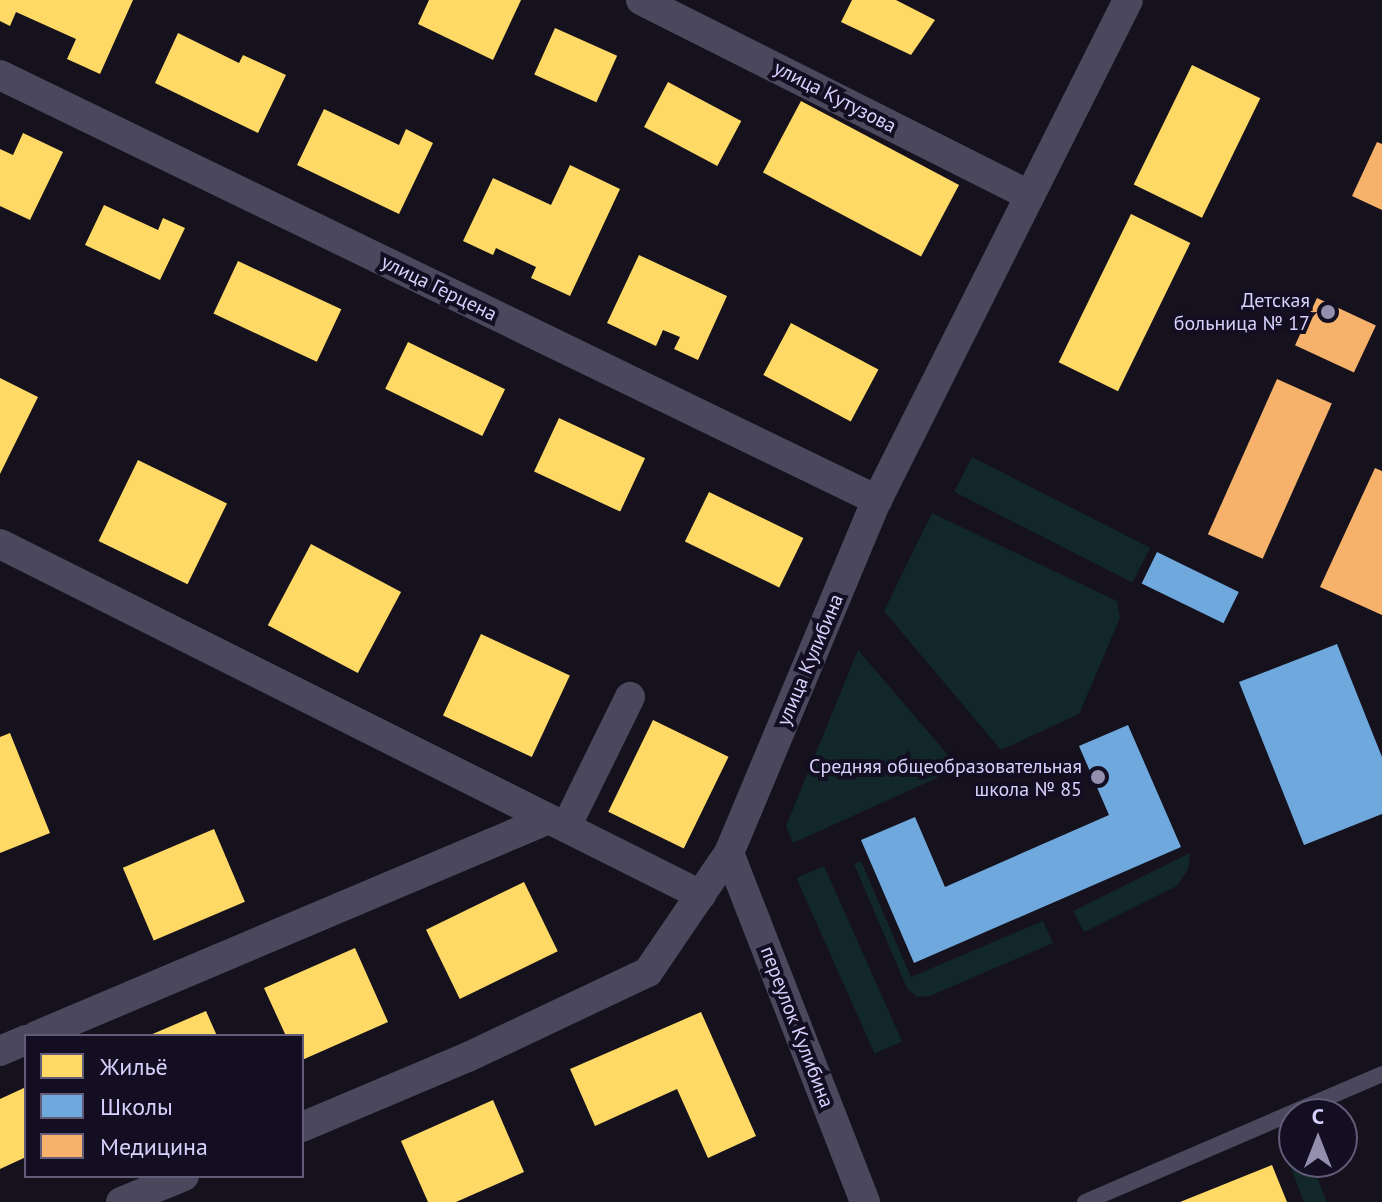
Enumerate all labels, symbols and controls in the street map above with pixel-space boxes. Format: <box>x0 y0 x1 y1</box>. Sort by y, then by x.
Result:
street label: улица Кутузова <box>770 56 900 138</box>
street label: улица Герцена <box>377 250 501 326</box>
place label: Детская больница № 17 <box>1174 288 1310 335</box>
marker: Детская больница № 17 <box>1317 301 1339 323</box>
street label: улица Кулибина <box>771 590 849 730</box>
place label: Средняя общеобразовательная школа № 85 <box>809 754 1082 801</box>
marker: Средняя общеобразовательная школа № 85 <box>1089 768 1107 786</box>
street label: переулок Кулибина <box>755 943 839 1111</box>
legend <box>24 1034 304 1178</box>
text: Жильё <box>100 1051 168 1082</box>
text: Школы <box>100 1091 173 1122</box>
north arrow <box>1278 1098 1358 1178</box>
text: С <box>1312 1102 1324 1130</box>
text: Медицина <box>100 1131 208 1162</box>

